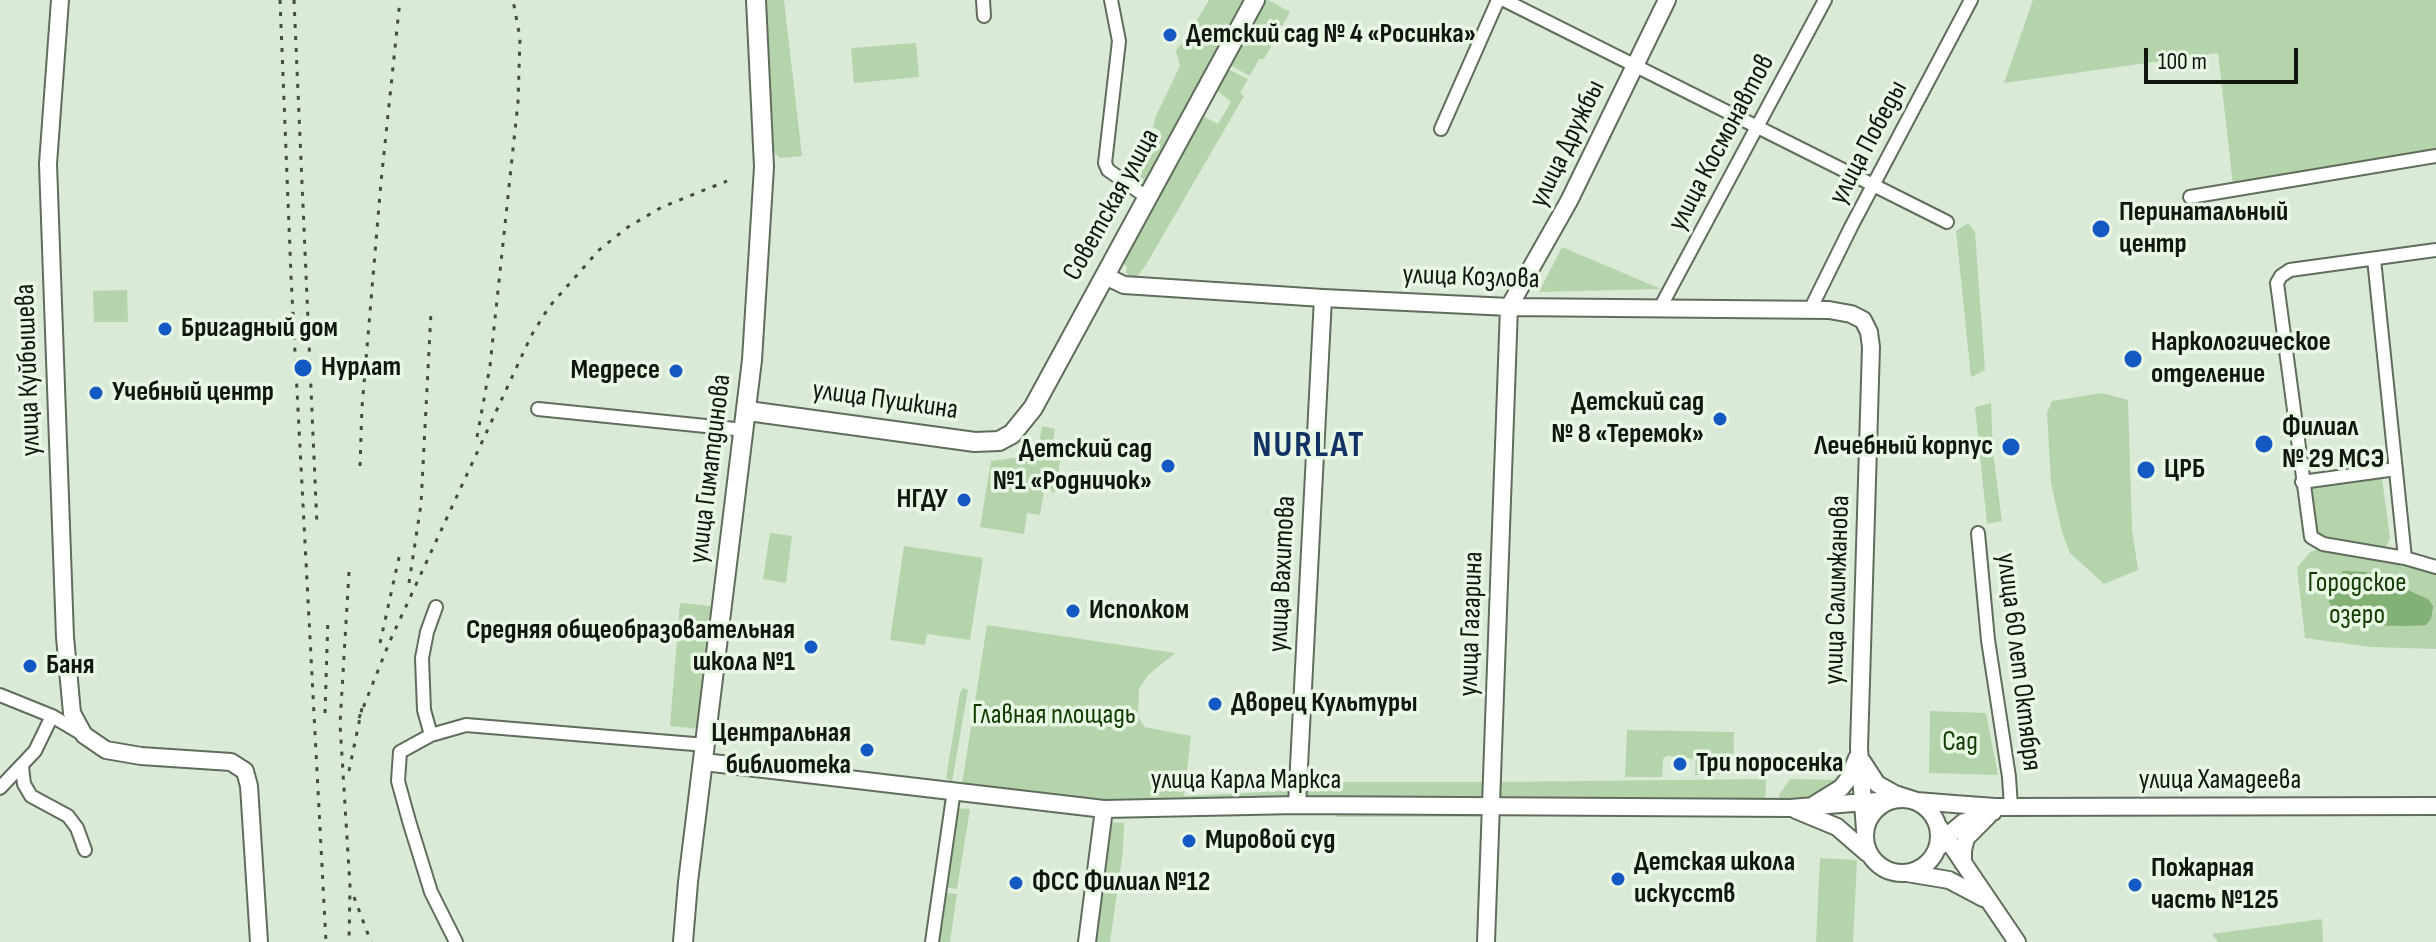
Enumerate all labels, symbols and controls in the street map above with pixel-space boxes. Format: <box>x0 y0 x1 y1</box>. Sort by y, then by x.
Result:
place label: Детский сад № 4 «Росинка» <box>1186 18 1476 52</box>
marker: Детский сад № 4 «Росинка» <box>1161 26 1179 44</box>
scale bar <box>2148 32 2302 82</box>
text: 100 m <box>2158 47 2207 76</box>
street label: улица Космонавтов <box>1661 49 1783 237</box>
street label: улица Дружбы <box>1523 75 1613 213</box>
street label: улица Победы <box>1822 75 1916 211</box>
street label: Советская улица <box>1057 123 1167 287</box>
place label: Перинатальный центр <box>2119 196 2288 262</box>
marker: Перинатальный центр <box>2090 218 2112 240</box>
street label: улица Козлова <box>1402 259 1540 297</box>
street label: улица Куйбышева <box>9 283 49 457</box>
place label: Бригадный дом <box>181 312 338 346</box>
marker: Бригадный дом <box>156 320 174 338</box>
place label: Наркологическое отделение <box>2151 326 2331 392</box>
marker: Наркологическое отделение <box>2122 348 2144 370</box>
place label: Нурлат <box>321 351 401 385</box>
place label: Медресе <box>570 354 660 388</box>
marker: Нурлат <box>292 357 314 379</box>
marker: Медресе <box>667 362 685 380</box>
street label: улица Гиматдинова <box>683 372 739 566</box>
street label: улица Пушкина <box>810 374 960 428</box>
place label: Учебный центр <box>112 376 274 410</box>
marker: Учебный центр <box>87 384 105 402</box>
place label: Детский сад № 8 «Теремок» <box>1551 386 1704 452</box>
marker: Детский сад № 8 «Теремок» <box>1711 410 1729 428</box>
place label: Филиал № 29 МСЭ <box>2282 411 2384 477</box>
district label: NURLAT <box>1252 425 1366 469</box>
place label: Лечебный корпус <box>1814 430 1993 464</box>
place label: Детский сад №1 «Родничок» <box>993 433 1152 499</box>
marker: Филиал № 29 МСЭ <box>2253 433 2275 455</box>
marker: Лечебный корпус <box>2000 436 2022 458</box>
place label: ЦРБ <box>2164 453 2205 487</box>
marker: Детский сад №1 «Родничок» <box>1159 457 1177 475</box>
marker: ЦРБ <box>2135 459 2157 481</box>
place label: НГДУ <box>897 483 948 517</box>
marker: НГДУ <box>955 491 973 509</box>
street label: улица Вахитова <box>1262 495 1304 653</box>
street label: улица Салимжанова <box>1818 495 1858 685</box>
street label: улица Гагарина <box>1453 551 1491 697</box>
street label: улица 60 лет Октября <box>1988 551 2048 773</box>
park label: Городское озеро <box>2307 567 2407 633</box>
place label: Исполком <box>1089 594 1189 628</box>
marker: Исполком <box>1064 602 1082 620</box>
place label: Средняя общеобразовательная школа №1 <box>466 614 795 680</box>
marker: Средняя общеобразовательная школа №1 <box>802 638 820 656</box>
place label: Баня <box>46 649 94 683</box>
marker: Баня <box>21 657 39 675</box>
place label: Дворец Культуры <box>1231 687 1417 721</box>
marker: Дворец Культуры <box>1206 695 1224 713</box>
park label: Главная площадь <box>972 699 1136 733</box>
place label: Центральная библиотека <box>711 717 851 783</box>
park label: Сад <box>1942 726 1978 760</box>
marker: Центральная библиотека <box>858 741 876 759</box>
place label: Три поросенка <box>1696 747 1843 781</box>
marker: Три поросенка <box>1671 755 1689 773</box>
street label: улица Карла Маркса <box>1151 764 1341 798</box>
street label: улица Хамадеева <box>2139 764 2301 798</box>
place label: Мировой суд <box>1205 824 1335 858</box>
marker: Мировой суд <box>1180 832 1198 850</box>
place label: Детская школа искусств <box>1634 846 1795 912</box>
place label: Пожарная часть №125 <box>2151 852 2279 918</box>
place label: ФСС Филиал №12 <box>1032 866 1210 900</box>
marker: Детская школа искусств <box>1609 870 1627 888</box>
marker: ФСС Филиал №12 <box>1007 874 1025 892</box>
marker: Пожарная часть №125 <box>2126 876 2144 894</box>

